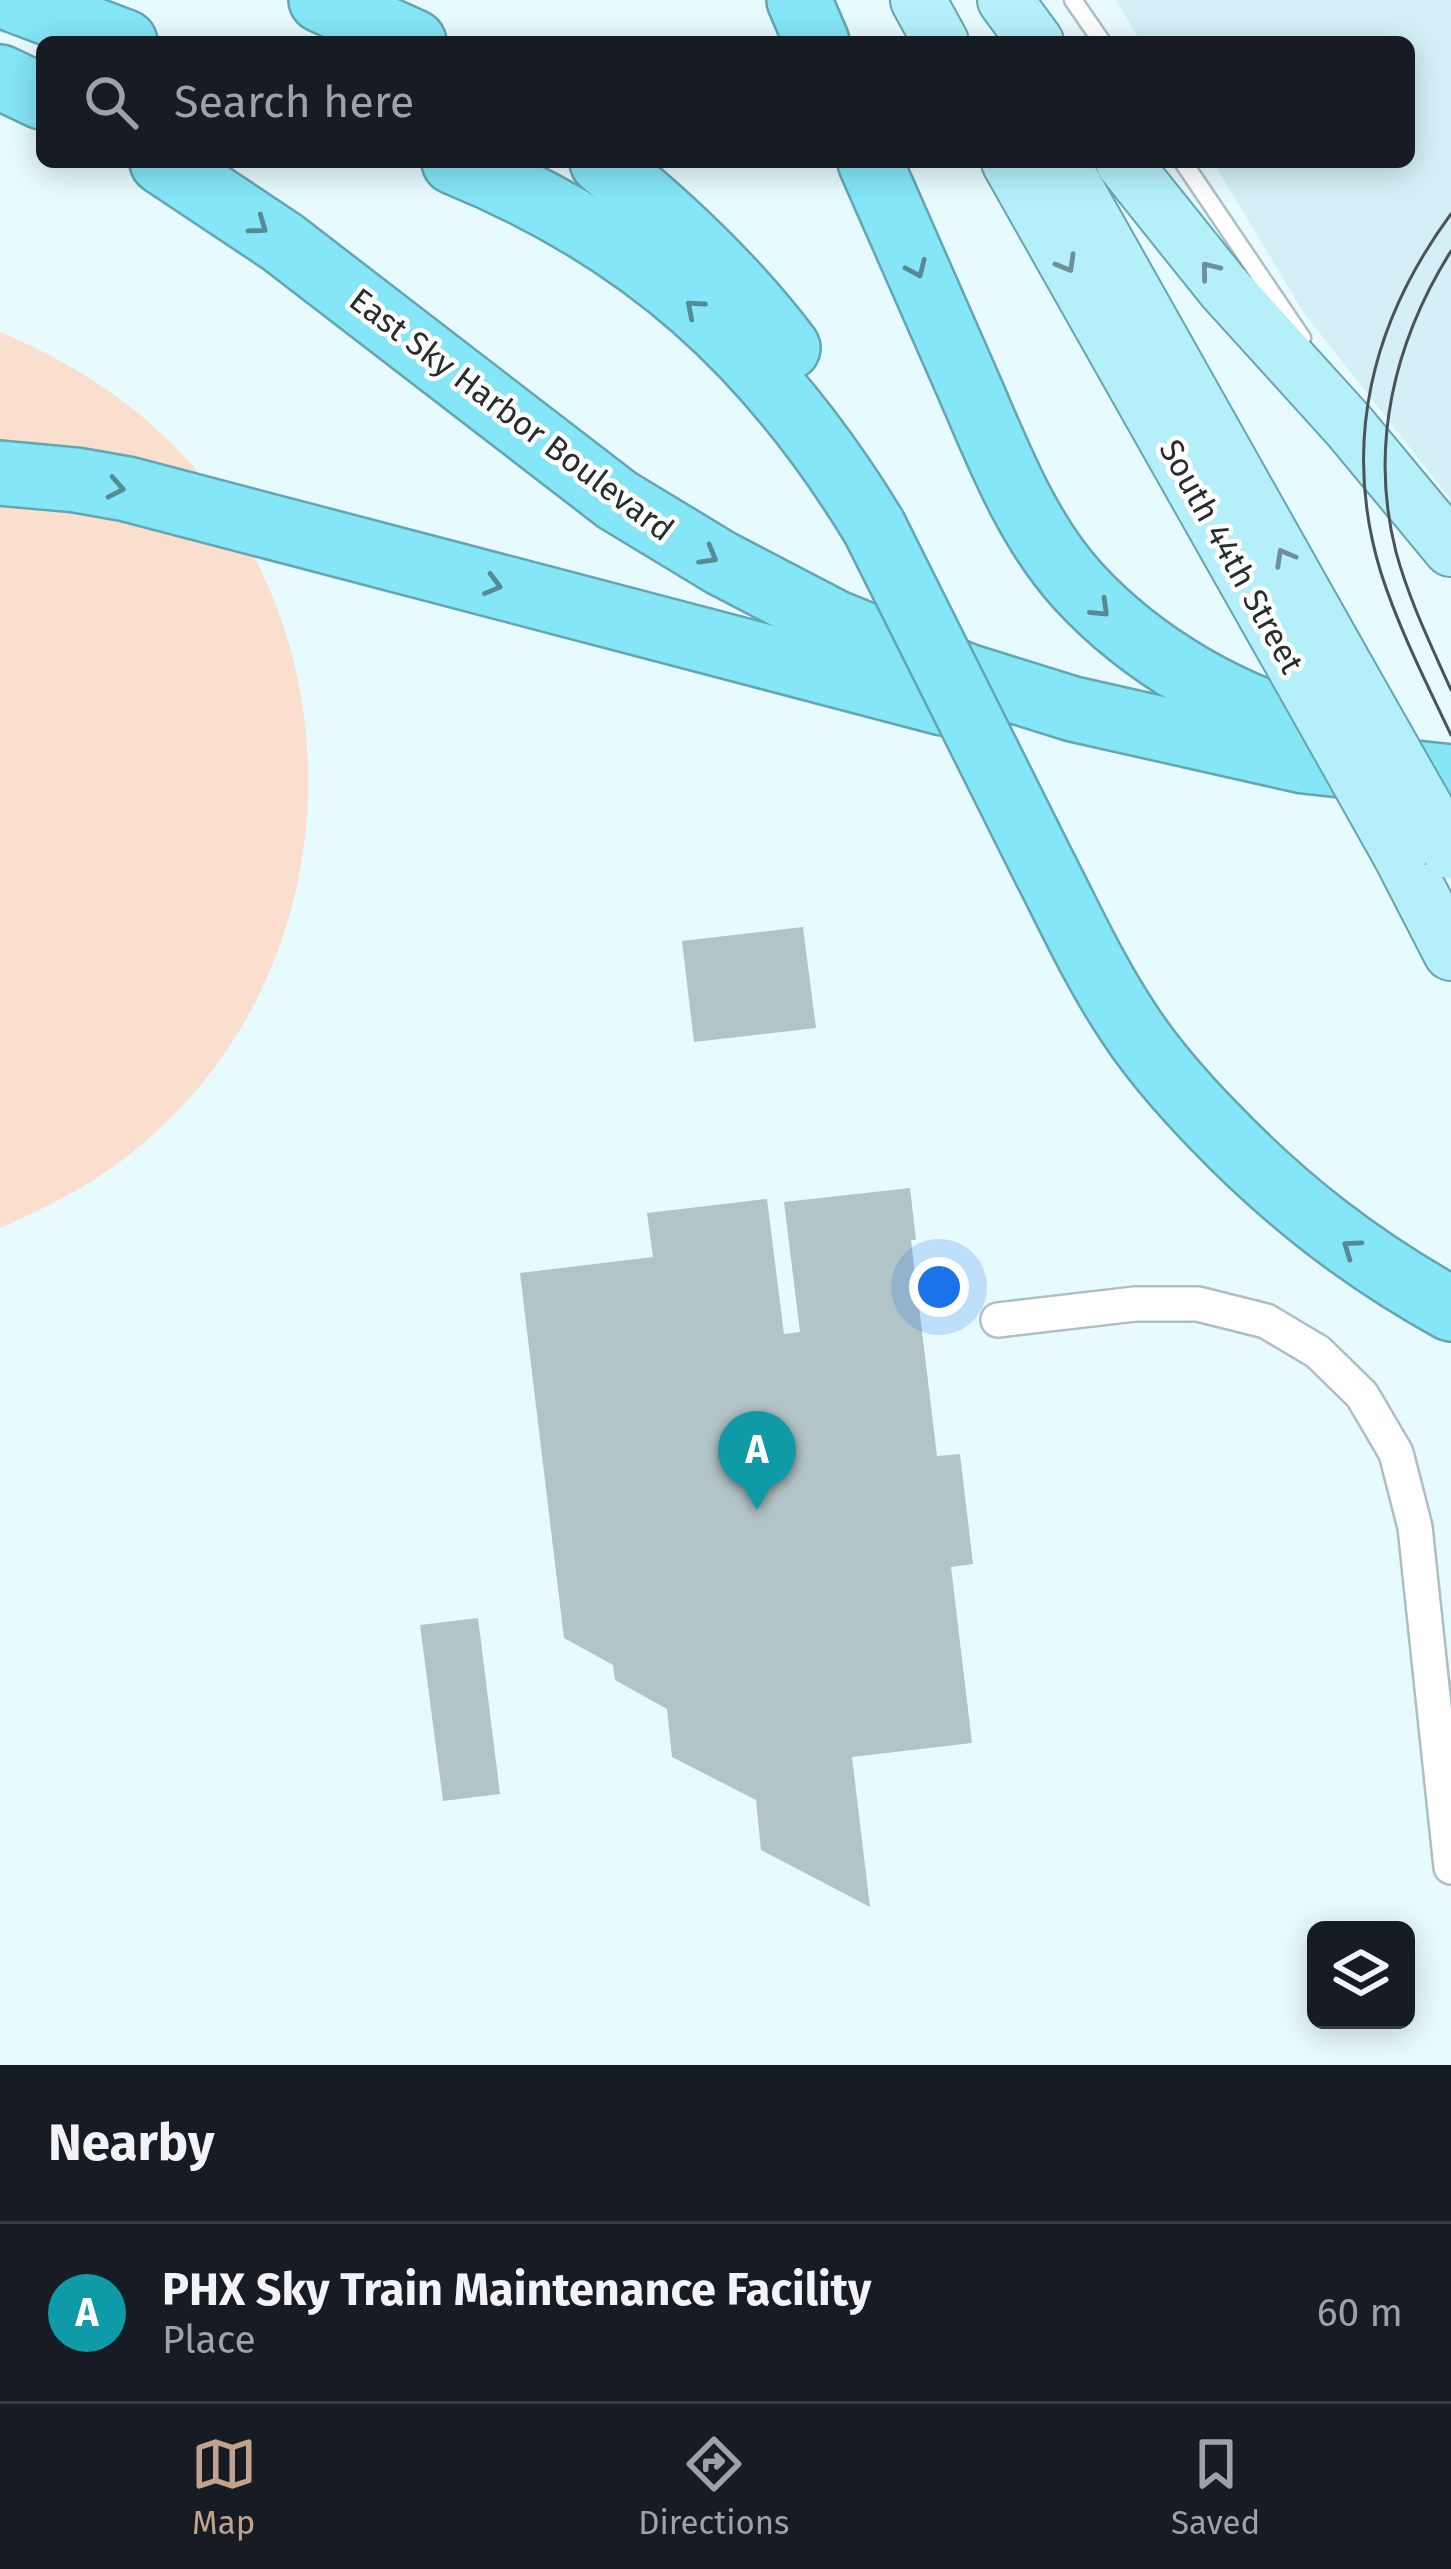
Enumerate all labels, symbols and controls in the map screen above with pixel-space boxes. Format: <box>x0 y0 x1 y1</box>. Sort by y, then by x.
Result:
search box <box>36 36 1415 168</box>
icon: search <box>78 69 144 135</box>
text: Search here <box>174 75 414 129</box>
one-way arrow <box>246 212 268 234</box>
one-way arrow <box>1052 251 1075 273</box>
one-way arrow <box>902 257 926 278</box>
one-way arrow <box>1202 262 1224 284</box>
street label: East Sky Harbor Boulevard <box>341 280 681 550</box>
one-way arrow <box>686 301 708 322</box>
street label: South 44th Street <box>1150 433 1312 680</box>
one-way arrow <box>106 474 126 500</box>
one-way arrow <box>696 542 718 565</box>
one-way arrow <box>1275 549 1298 570</box>
one-way arrow <box>483 571 503 596</box>
one-way arrow <box>1088 595 1109 617</box>
one-way arrow <box>1343 1240 1365 1262</box>
your location <box>909 1257 969 1317</box>
pin: A <box>718 1411 796 1510</box>
map controls <box>1307 1921 1415 2029</box>
button: layers <box>1307 1921 1415 2029</box>
text: Nearby <box>48 2112 214 2174</box>
text: PHX Sky Train Maintenance Facility <box>162 2263 871 2317</box>
text: A <box>75 2290 99 2336</box>
text: 60 m <box>1317 2290 1403 2336</box>
text: Place <box>162 2317 256 2363</box>
tab: Map <box>191 2431 257 2543</box>
tab: Directions <box>638 2431 790 2543</box>
tab: Saved <box>1171 2431 1260 2543</box>

